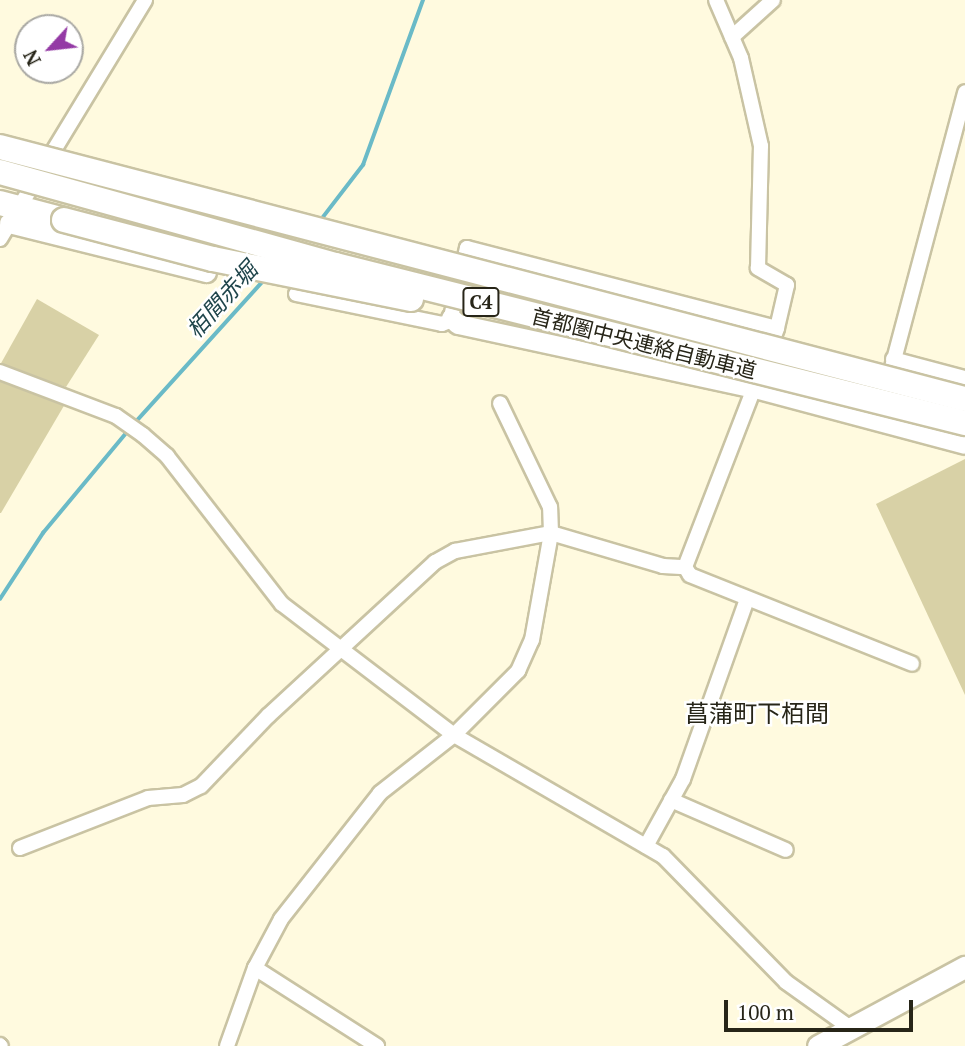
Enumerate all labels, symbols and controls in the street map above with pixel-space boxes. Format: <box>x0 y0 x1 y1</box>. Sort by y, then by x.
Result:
north arrow <box>14 14 84 84</box>
text: N <box>17 46 46 70</box>
water label: 栢間赤堀 <box>181 257 263 343</box>
road number: C4 <box>462 286 500 318</box>
street label: 首都圏中央連絡自動車道 <box>529 303 759 383</box>
district label: 菖蒲町下栢間 <box>685 700 829 728</box>
scale bar <box>727 986 916 1030</box>
text: 100 m <box>737 998 794 1026</box>

